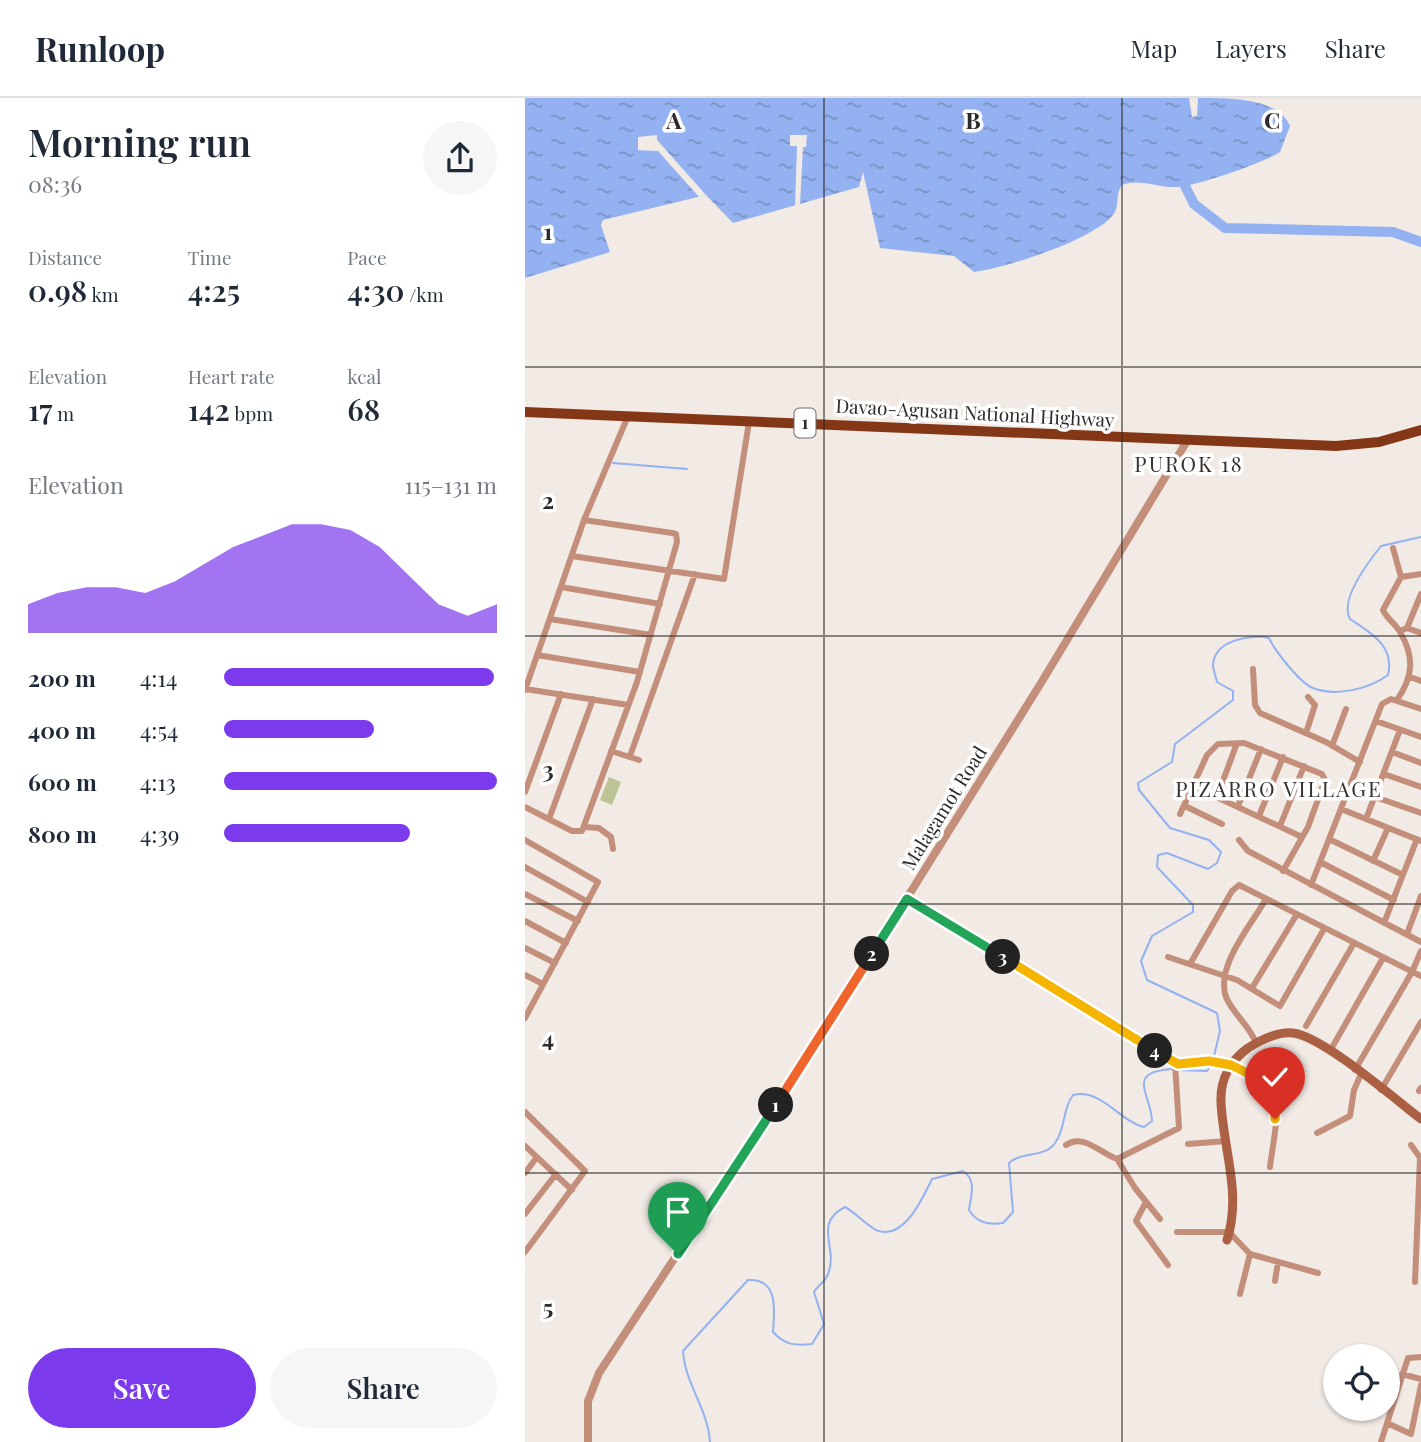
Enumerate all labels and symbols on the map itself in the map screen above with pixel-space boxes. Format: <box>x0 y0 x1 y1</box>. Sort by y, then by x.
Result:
text: A <box>665 104 682 135</box>
text: B <box>965 104 981 135</box>
text: C <box>1264 104 1280 135</box>
text: 1 <box>544 215 553 246</box>
street label: Davao-Agusan National Highway <box>835 392 1116 432</box>
road number: 1 <box>795 408 815 438</box>
district label: PUROK 18 <box>1134 449 1244 477</box>
text: 2 <box>542 484 554 515</box>
street label: Malagamot Road <box>895 740 992 874</box>
text: 3 <box>542 753 554 784</box>
district label: PIZARRO VILLAGE <box>1175 774 1383 802</box>
pin: 2 <box>855 936 889 972</box>
pin: 3 <box>986 940 1021 974</box>
text: 4 <box>542 1022 554 1053</box>
pin: 4 <box>1137 1034 1173 1068</box>
pin <box>1245 1047 1305 1119</box>
pin: 1 <box>758 1088 793 1122</box>
pin <box>648 1182 708 1254</box>
text: 5 <box>543 1291 553 1322</box>

